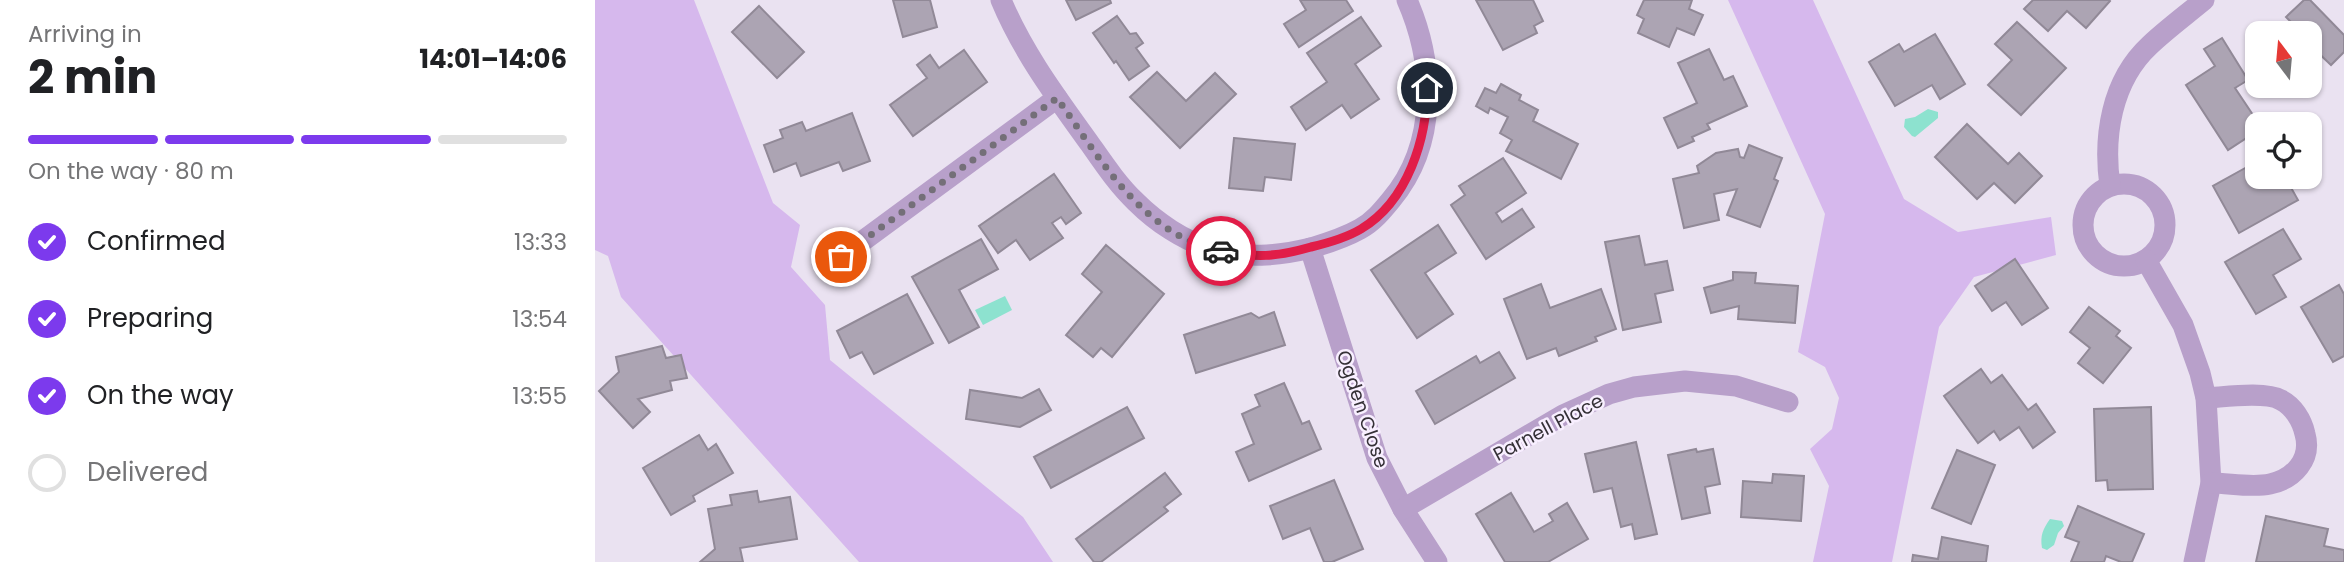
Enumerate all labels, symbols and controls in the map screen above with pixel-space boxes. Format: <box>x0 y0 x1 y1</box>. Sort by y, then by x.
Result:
text: Arriving in <box>28 18 142 50</box>
north arrow <box>2245 21 2322 98</box>
map controls <box>2245 21 2322 189</box>
text: 14:01–14:06 <box>419 41 567 77</box>
text: 2 min <box>28 45 157 109</box>
pin <box>1397 58 1457 118</box>
icon: home <box>1408 69 1446 107</box>
button: locate <box>2245 112 2322 189</box>
text: On the way · 80 m <box>28 155 234 187</box>
courier <box>1186 216 1256 286</box>
icon: check <box>28 223 66 261</box>
text: Confirmed <box>87 223 225 259</box>
text: 13:33 <box>514 226 567 258</box>
pin <box>811 227 871 287</box>
icon: car <box>1202 232 1240 270</box>
icon: bag <box>822 238 860 276</box>
icon: check <box>28 300 66 338</box>
text: Preparing <box>87 300 213 336</box>
text: 13:54 <box>512 303 567 335</box>
street label: Ogden Close <box>1330 347 1395 472</box>
icon: check <box>28 377 66 415</box>
text: On the way <box>87 377 234 413</box>
text: 13:55 <box>512 380 567 412</box>
street label: Parnell Place <box>1488 387 1608 468</box>
text: Delivered <box>87 454 208 490</box>

